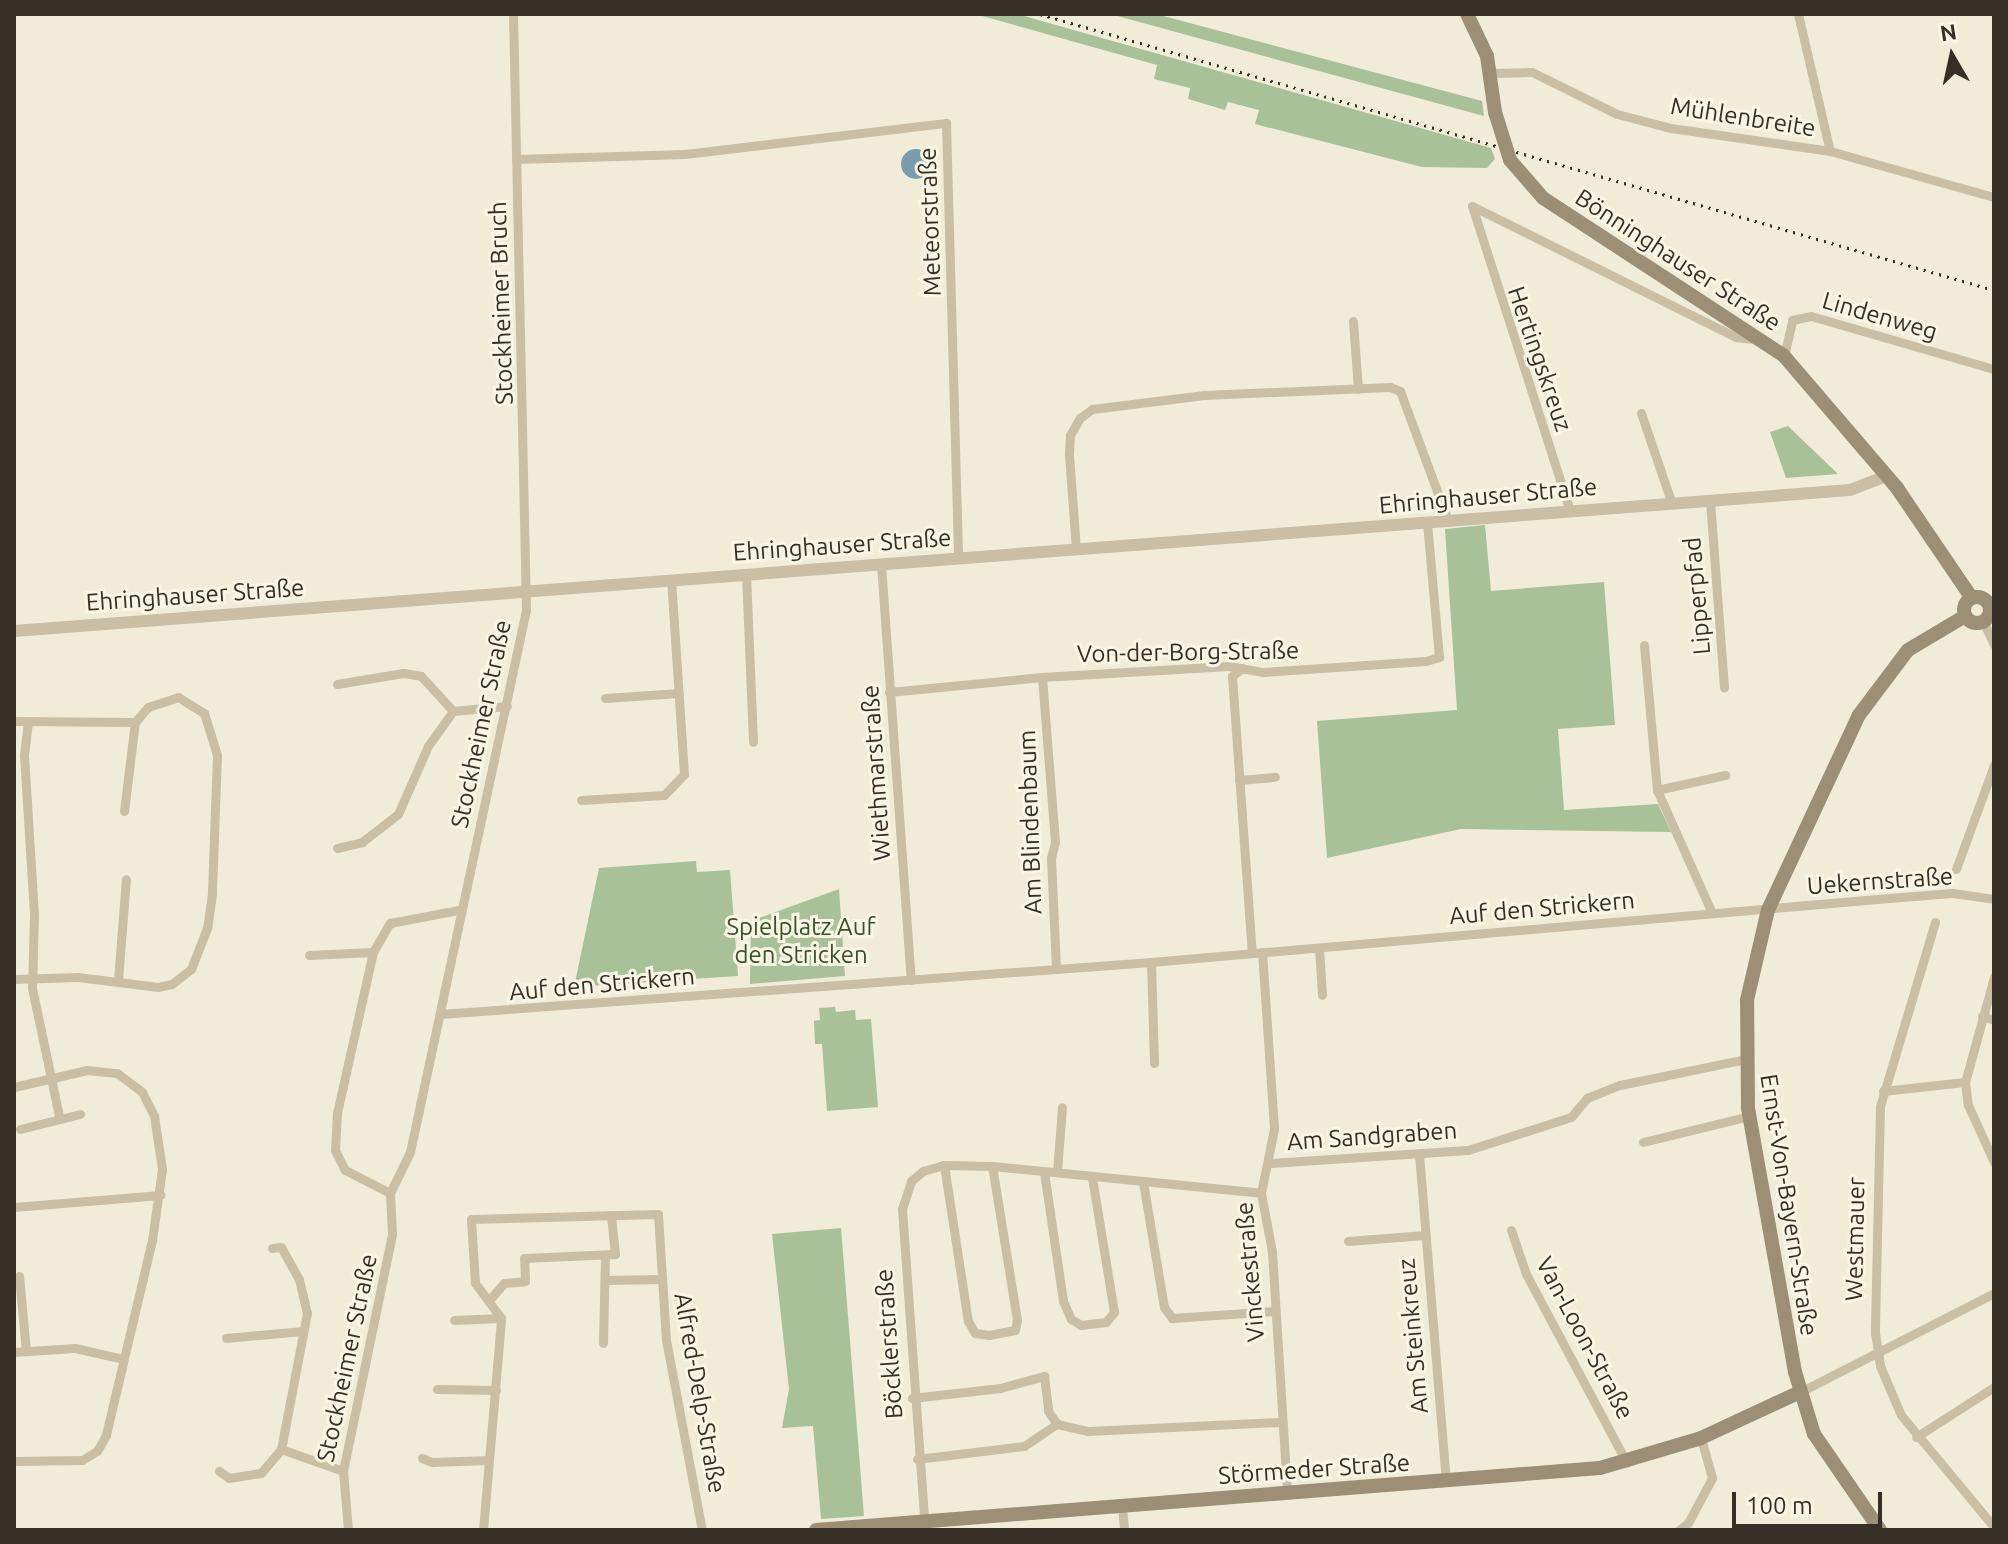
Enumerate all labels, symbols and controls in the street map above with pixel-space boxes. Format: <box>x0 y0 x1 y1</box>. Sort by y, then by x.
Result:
north arrow <box>1912 16 1992 96</box>
text: N <box>1938 18 1958 45</box>
street label: Mühlenbreite <box>1668 91 1818 143</box>
street label: Meteorstraße <box>913 147 947 297</box>
street label: Bönninghauser Straße <box>1570 183 1786 337</box>
street label: Stockheimer Bruch <box>483 201 519 405</box>
street label: Hertingskreuz <box>1502 283 1578 435</box>
street label: Lindenweg <box>1819 286 1941 346</box>
street label: Ehringhauser Straße <box>1378 472 1598 520</box>
street label: Ehringhauser Straße <box>732 523 952 567</box>
street label: Lipperpfad <box>1678 536 1716 656</box>
street label: Ehringhauser Straße <box>85 573 305 617</box>
street label: Stockheimer Straße <box>445 617 517 831</box>
street label: Von-der-Borg-Straße <box>1077 636 1299 668</box>
street label: Wiethmarstraße <box>855 684 897 862</box>
street label: Am Blindenbaum <box>1012 729 1048 915</box>
street label: Uekernstraße <box>1806 862 1954 900</box>
street label: Auf den Strickern <box>1448 886 1636 930</box>
park label: Spielplatz Auf den Stricken <box>726 913 876 969</box>
street label: Auf den Strickern <box>508 962 696 1006</box>
street label: Ernst-Von-Bayern-Straße <box>1754 1072 1824 1338</box>
street label: Am Sandgraben <box>1286 1116 1458 1156</box>
street label: Westmauer <box>1840 1177 1870 1301</box>
street label: Vinckestraße <box>1230 1201 1270 1343</box>
street label: Stockheimer Straße <box>311 1251 383 1465</box>
street label: Van-Loon-Straße <box>1530 1252 1640 1424</box>
street label: Am Steinkreuz <box>1392 1257 1434 1415</box>
street label: Böcklerstraße <box>869 1268 909 1420</box>
street label: Alfred-Delp-Straße <box>668 1291 732 1495</box>
street label: Störmeder Straße <box>1217 1448 1411 1490</box>
scale bar <box>1736 1476 1886 1526</box>
text: 100 m <box>1746 1492 1813 1519</box>

